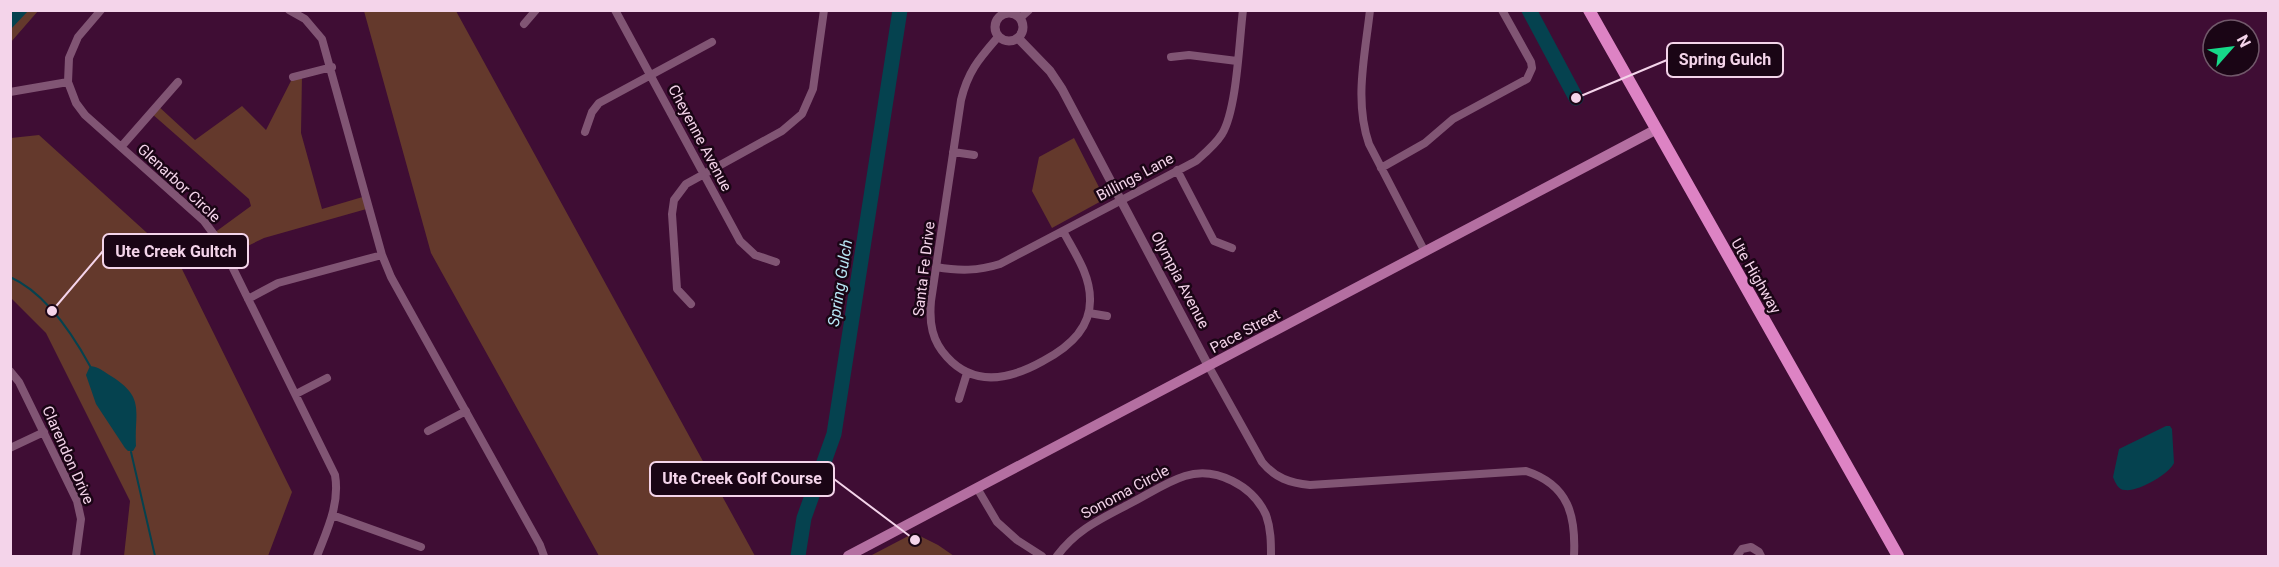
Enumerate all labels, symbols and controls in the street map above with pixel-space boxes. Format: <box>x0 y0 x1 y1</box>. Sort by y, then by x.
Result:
north arrow <box>2201 18 2261 78</box>
text: N <box>2233 32 2255 51</box>
callout: Spring Gulch <box>1667 43 1783 77</box>
text: Spring Gulch <box>1679 50 1771 69</box>
street label: Cheyenne Avenue <box>664 82 736 194</box>
street label: Glenarbor Circle <box>134 140 224 226</box>
street label: Billings Lane <box>1093 149 1177 205</box>
street label: Santa Fe Drive <box>909 220 939 318</box>
street label: Olympia Avenue <box>1147 228 1213 332</box>
callout: Ute Creek Gultch <box>103 234 248 268</box>
street label: Ute Highway <box>1727 235 1785 317</box>
water label: Spring Gulch <box>824 238 856 328</box>
text: Ute Creek Gultch <box>115 242 237 261</box>
street label: Pace Street <box>1207 305 1283 357</box>
street label: Clarendon Drive <box>38 403 98 507</box>
street label: Sonoma Circle <box>1078 461 1172 523</box>
callout: Ute Creek Golf Course <box>650 462 834 496</box>
text: Ute Creek Golf Course <box>662 469 822 488</box>

